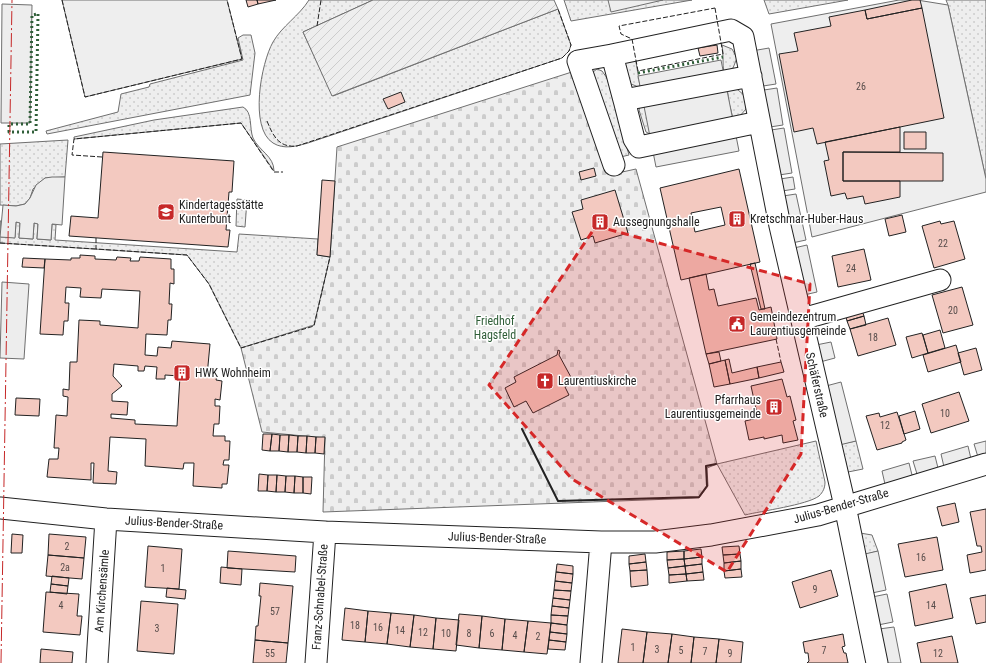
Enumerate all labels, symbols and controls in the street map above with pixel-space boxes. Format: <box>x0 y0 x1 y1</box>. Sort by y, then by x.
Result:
house number: 26 <box>856 81 866 92</box>
place label: Kindertagesstätte Kunterbunt <box>179 198 264 226</box>
school or university icon: Kindertagesstätte Kunterbunt <box>156 202 176 222</box>
building icon: Kretschmar-Huber-Haus <box>727 209 747 229</box>
building icon: Aussegnungshalle <box>590 212 610 232</box>
place label: Kretschmar-Huber-Haus <box>750 212 863 226</box>
place label: Aussegnungshalle <box>613 215 700 229</box>
house number: 22 <box>938 238 948 249</box>
house number: 24 <box>846 263 856 274</box>
house number: 20 <box>948 305 958 316</box>
place label: Gemeindezentrum Laurentiusgemeinde <box>750 310 847 338</box>
park label: Friedhof Hagsfeld <box>474 314 516 342</box>
public building icon: Gemeindezentrum Laurentiusgemeinde <box>727 314 747 334</box>
house number: 18 <box>868 332 878 343</box>
street label: Schäferstraße <box>803 351 831 419</box>
building icon: HWK Wohnheim <box>172 363 192 383</box>
place label: HWK Wohnheim <box>195 366 271 380</box>
church icon: Laurentiuskirche <box>535 371 555 391</box>
place label: Laurentiuskirche <box>558 374 637 388</box>
place label: Pfarrhaus Laurentiusgemeinde <box>665 393 761 421</box>
building icon: Pfarrhaus Laurentiusgemeinde <box>764 397 784 417</box>
house number: 10 <box>940 408 950 419</box>
house number: 12 <box>880 420 890 431</box>
street label: Julius-Bender-Straße <box>792 486 891 526</box>
street label: Julius-Bender-Straße <box>125 513 224 533</box>
street label: Julius-Bender-Straße <box>448 529 547 547</box>
house number: 2 <box>65 541 70 552</box>
street label: Franz-Schnabel-Straße <box>309 543 331 650</box>
street label: Am Kirchensämle <box>92 549 112 633</box>
house number: 16 <box>916 552 926 563</box>
house number: 2a <box>60 562 70 573</box>
house number: 1 <box>161 563 165 574</box>
house number: 9 <box>813 584 818 595</box>
house number: 4 <box>59 600 64 611</box>
house number: 14 <box>926 600 936 611</box>
house number: 57 <box>270 606 280 617</box>
house number: 18 <box>350 620 360 631</box>
house number: 16 <box>373 622 383 633</box>
house number: 3 <box>155 623 160 634</box>
house number: 14 <box>395 625 405 636</box>
house number: 12 <box>418 627 428 638</box>
house number: 10 <box>441 628 451 639</box>
house number: 8 <box>467 628 472 639</box>
house number: 6 <box>490 628 495 639</box>
house number: 4 <box>513 630 518 641</box>
house number: 2 <box>536 631 541 642</box>
house number: 1 <box>631 642 635 653</box>
house number: 3 <box>655 644 660 655</box>
house number: 5 <box>679 645 684 656</box>
house number: 7 <box>822 645 827 656</box>
house number: 7 <box>703 646 708 657</box>
house number: 55 <box>265 648 275 659</box>
house number: 9 <box>728 648 733 659</box>
house number: 12 <box>933 648 943 659</box>

